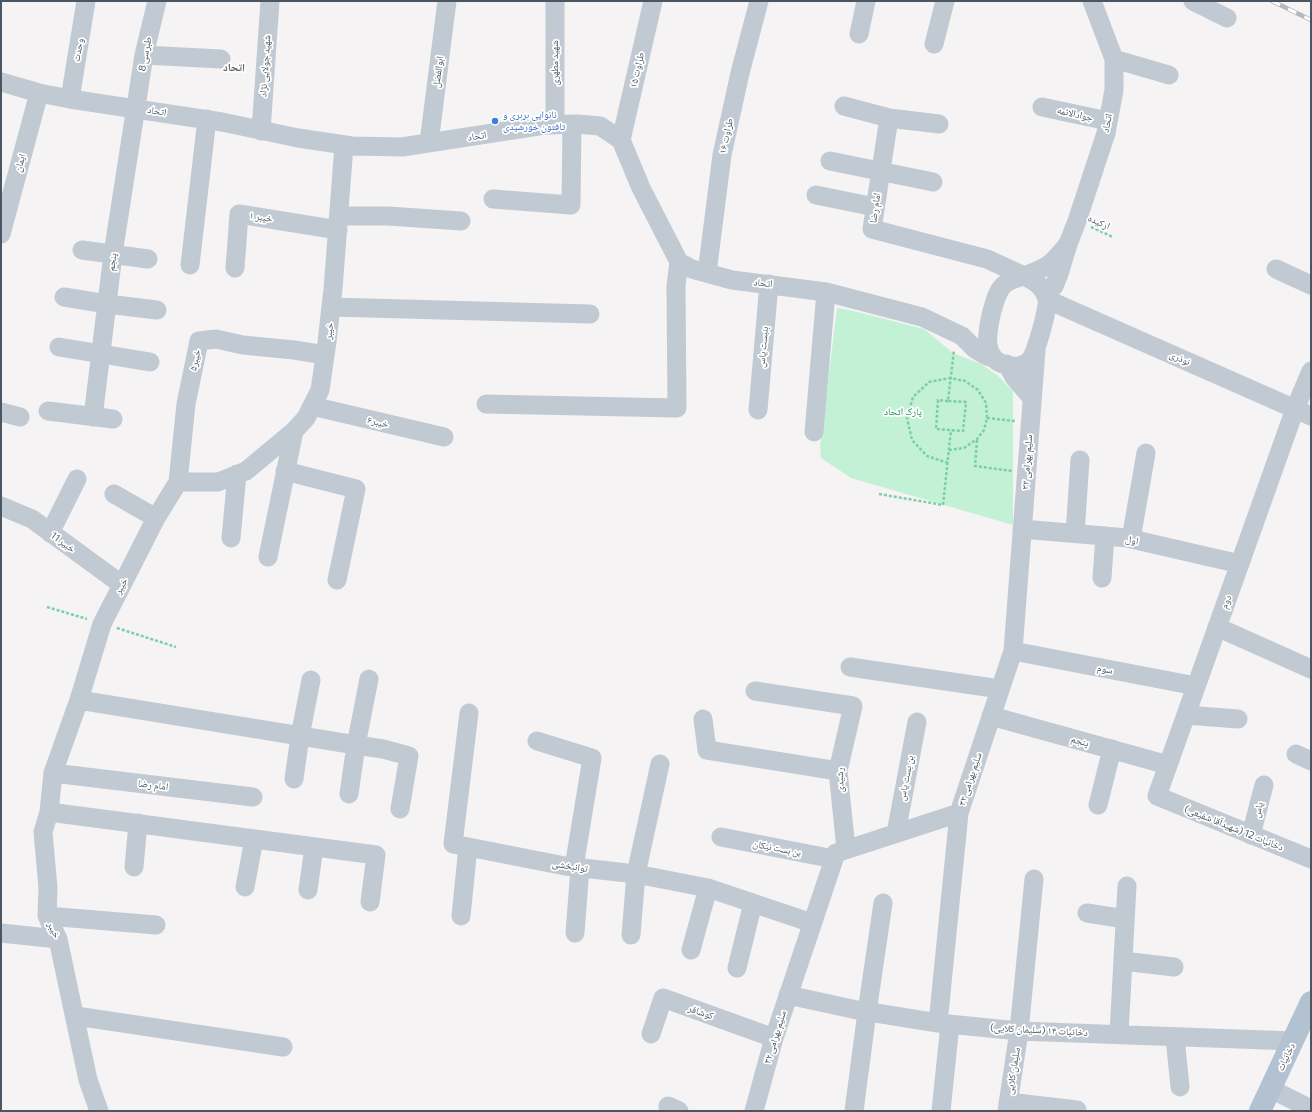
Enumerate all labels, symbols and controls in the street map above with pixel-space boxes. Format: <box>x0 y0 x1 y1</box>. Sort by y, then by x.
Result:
street label: شهید جولایی نژاد <box>257 34 273 98</box>
street label: طبرسی 8 <box>136 36 154 72</box>
street label: وحدت <box>70 37 86 63</box>
street label: شهید مطهری <box>549 40 561 86</box>
street label: طراوت ۱۵ <box>627 51 647 89</box>
street label: ابوالفضل <box>430 55 446 89</box>
district label: اتحاد <box>223 60 245 74</box>
street label: اتحاد <box>147 104 167 118</box>
street label: جوادالائمه <box>1056 104 1094 124</box>
place label: نانوایی بربری و تافتون خورشیدی <box>503 109 565 132</box>
street label: اتحاد <box>1099 112 1115 134</box>
marker: نانوایی بربری و تافتون خورشیدی <box>490 116 500 126</box>
street label: طراوت ۱۶ <box>716 117 736 155</box>
street label: اتحاد <box>467 129 487 143</box>
street label: ایمان <box>12 153 28 173</box>
street label: امام رضا <box>867 192 883 224</box>
street label: خیبر ۱ <box>249 209 273 225</box>
street label: ارکیده <box>1086 212 1112 232</box>
street label: پنجم <box>105 252 119 272</box>
street label: اتحاد <box>753 276 773 290</box>
street label: خیبر <box>322 322 336 340</box>
street label: بنبست یاس <box>755 326 771 368</box>
street label: خیبر۵ <box>187 348 203 372</box>
street label: نوذری <box>1168 348 1192 368</box>
park label: پارک اتحاد <box>884 406 922 418</box>
street label: خیبر۶ <box>366 414 390 430</box>
street label: سلیم بهرامی ۳۲ <box>1019 434 1035 490</box>
street label: خبیر 11 <box>48 529 78 555</box>
street label: اول <box>1124 533 1140 547</box>
street label: خیبر <box>112 576 130 596</box>
street label: دوم <box>1218 594 1234 610</box>
street label: سوم <box>1096 662 1114 676</box>
street label: پنجم <box>1070 733 1090 749</box>
street label: سلیم بهرامی ۳۲ <box>956 751 984 807</box>
street label: بن بست یاس <box>896 754 916 802</box>
street label: رشیدی <box>834 767 846 793</box>
street label: امام رضا <box>137 777 169 793</box>
street label: یاس <box>1250 801 1266 819</box>
street label: دخانیات 12 (شهیدآقا شفیعی) <box>1183 803 1285 853</box>
street label: بن بست نیکان <box>752 837 802 859</box>
street label: توانبخشی <box>551 857 589 875</box>
street label: خیبر <box>45 920 63 940</box>
street label: کوشافر <box>687 1002 715 1022</box>
street label: سلیم بهرامی ۳۲ <box>761 1009 789 1065</box>
street label: دخانیات ۱۴ (سلیمان کلایی) <box>990 1021 1088 1039</box>
street label: دخانیات <box>1274 1041 1298 1073</box>
street label: سلیمان کلایی <box>1003 1047 1023 1095</box>

